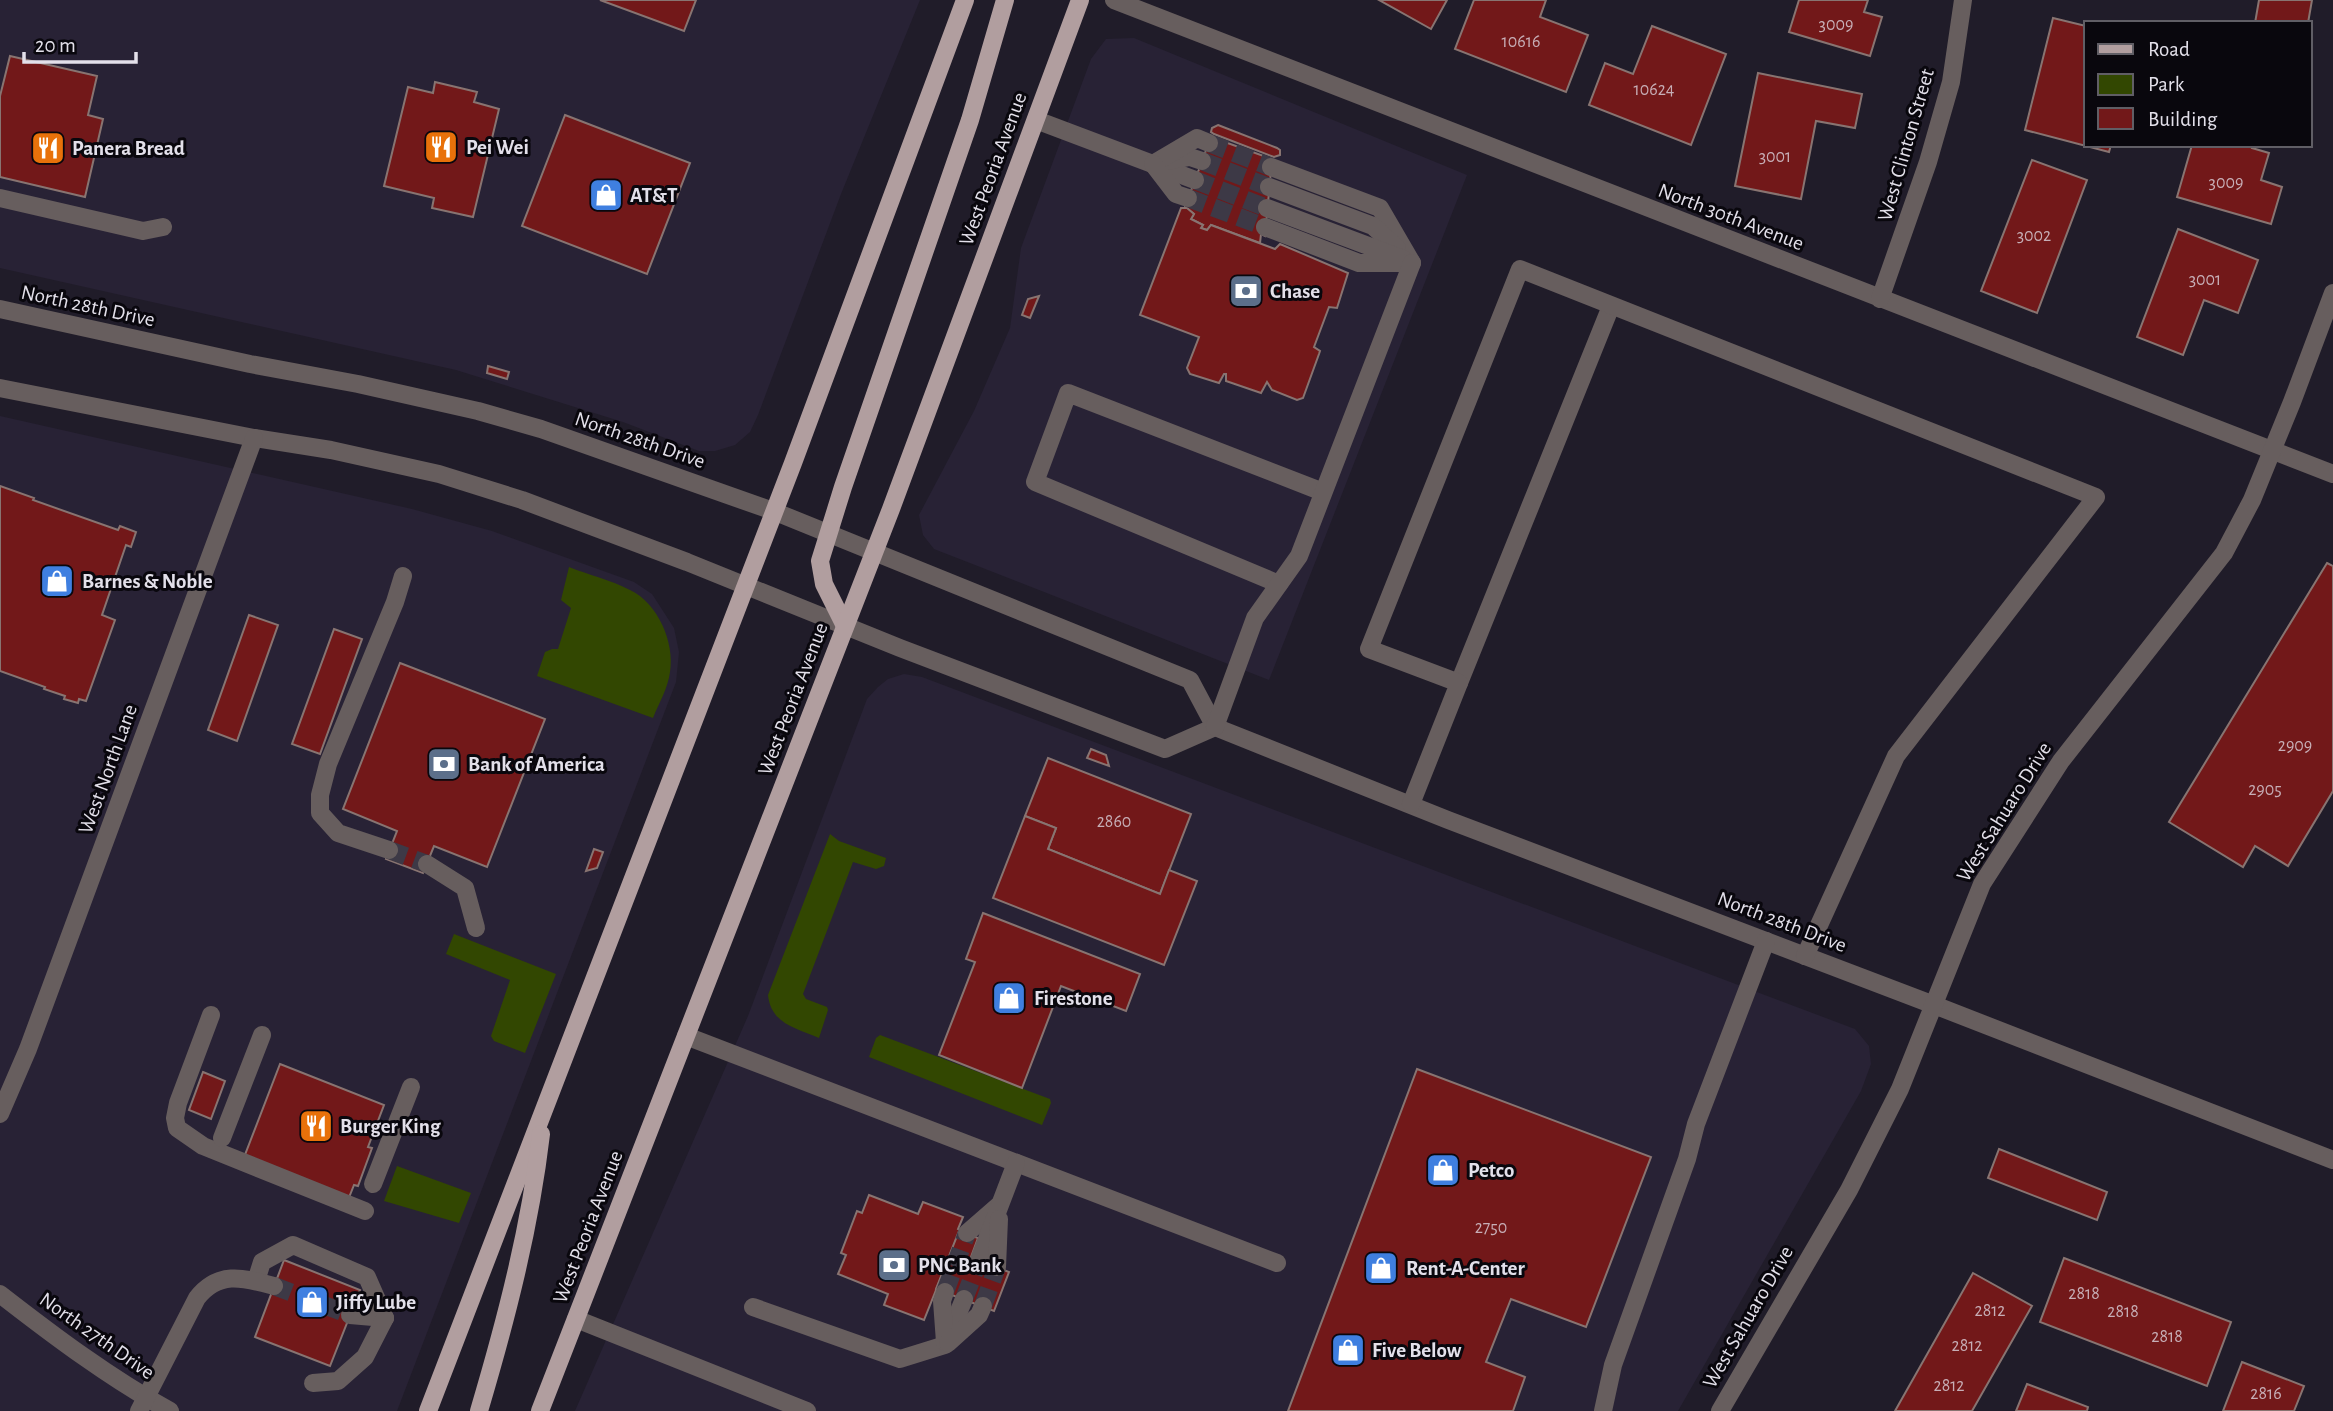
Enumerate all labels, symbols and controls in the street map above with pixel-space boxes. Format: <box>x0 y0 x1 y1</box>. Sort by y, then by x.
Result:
house number: 3009 <box>1819 16 1853 34</box>
scale bar <box>24 21 136 65</box>
legend <box>2084 21 2312 147</box>
house number: 10616 <box>1502 33 1540 51</box>
text: 20 m <box>35 35 76 56</box>
text: Road <box>2148 39 2190 60</box>
street label: West Clinton Street <box>1874 66 1938 224</box>
text: Park <box>2148 74 2185 95</box>
house number: 10624 <box>1633 81 1675 99</box>
street label: West Peoria Avenue <box>956 90 1030 248</box>
text: Building <box>2148 109 2218 130</box>
restaurant icon: Pei Wei <box>422 128 460 166</box>
restaurant icon: Panera Bread <box>29 129 67 167</box>
place label: Pei Wei <box>466 137 529 158</box>
place label: Panera Bread <box>72 138 185 159</box>
house number: 3001 <box>1759 148 1791 166</box>
house number: 3009 <box>2209 174 2243 192</box>
shop icon: AT&T <box>587 176 625 214</box>
street label: North 30th Avenue <box>1655 180 1807 254</box>
place label: AT&T <box>630 185 678 206</box>
house number: 3002 <box>2017 227 2051 245</box>
house number: 3001 <box>2189 271 2221 289</box>
bank icon: Chase <box>1227 272 1265 310</box>
place label: Chase <box>1270 281 1320 302</box>
street label: North 28th Drive <box>19 282 157 330</box>
street label: North 28th Drive <box>572 408 708 472</box>
shop icon: Barnes & Noble <box>38 562 76 600</box>
place label: Barnes & Noble <box>82 571 213 592</box>
street label: West Peoria Avenue <box>754 620 832 778</box>
street label: West North Lane <box>75 701 141 837</box>
house number: 2909 <box>2278 737 2312 755</box>
street label: West Sahuaro Drive <box>1953 739 2055 885</box>
bank icon: Bank of America <box>425 745 463 783</box>
place label: Bank of America <box>468 754 605 775</box>
house number: 2905 <box>2248 781 2282 799</box>
house number: 2860 <box>1097 813 1131 831</box>
street label: North 28th Drive <box>1715 888 1849 956</box>
shop icon: Firestone <box>990 979 1028 1017</box>
place label: Firestone <box>1034 988 1113 1009</box>
restaurant icon: Burger King <box>297 1107 335 1145</box>
place label: Burger King <box>340 1116 441 1137</box>
street label: West Peoria Avenue <box>549 1148 627 1306</box>
shop icon: Petco <box>1424 1151 1462 1189</box>
place label: Petco <box>1468 1160 1514 1181</box>
house number: 2750 <box>1475 1219 1507 1237</box>
street label: West Sahuaro Drive <box>1699 1242 1797 1392</box>
bank icon: PNC Bank <box>875 1246 913 1284</box>
shop icon: Rent-A-Center <box>1362 1249 1400 1287</box>
place label: PNC Bank <box>918 1255 1002 1276</box>
place label: Rent-A-Center <box>1406 1258 1526 1279</box>
shop icon: Jiffy Lube <box>293 1283 331 1321</box>
house number: 2818 <box>2068 1285 2100 1303</box>
street label: North 27th Drive <box>36 1289 158 1383</box>
place label: Jiffy Lube <box>336 1292 416 1313</box>
house number: 2812 <box>1974 1302 2006 1320</box>
house number: 2818 <box>2107 1303 2139 1321</box>
house number: 2818 <box>2151 1328 2183 1346</box>
shop icon: Five Below <box>1329 1331 1367 1369</box>
house number: 2812 <box>1951 1337 1983 1355</box>
place label: Five Below <box>1372 1340 1462 1361</box>
house number: 2812 <box>1933 1377 1965 1395</box>
house number: 2816 <box>2250 1385 2282 1403</box>

